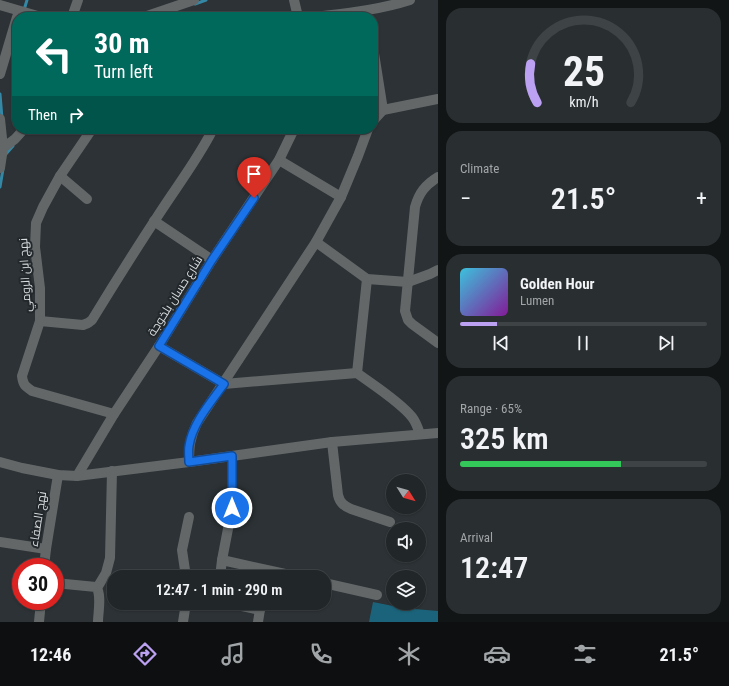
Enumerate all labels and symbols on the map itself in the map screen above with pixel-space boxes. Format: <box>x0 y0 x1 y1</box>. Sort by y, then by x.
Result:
pin <box>237 157 271 198</box>
street label: نهج ابن الرومي <box>16 238 37 312</box>
street label: شارع حسان بلخوجة <box>145 253 206 339</box>
north arrow <box>386 474 426 514</box>
position arrow <box>211 487 253 529</box>
street label: نهج الصفاء <box>27 490 50 548</box>
speed limit sign: 30 <box>12 558 64 610</box>

